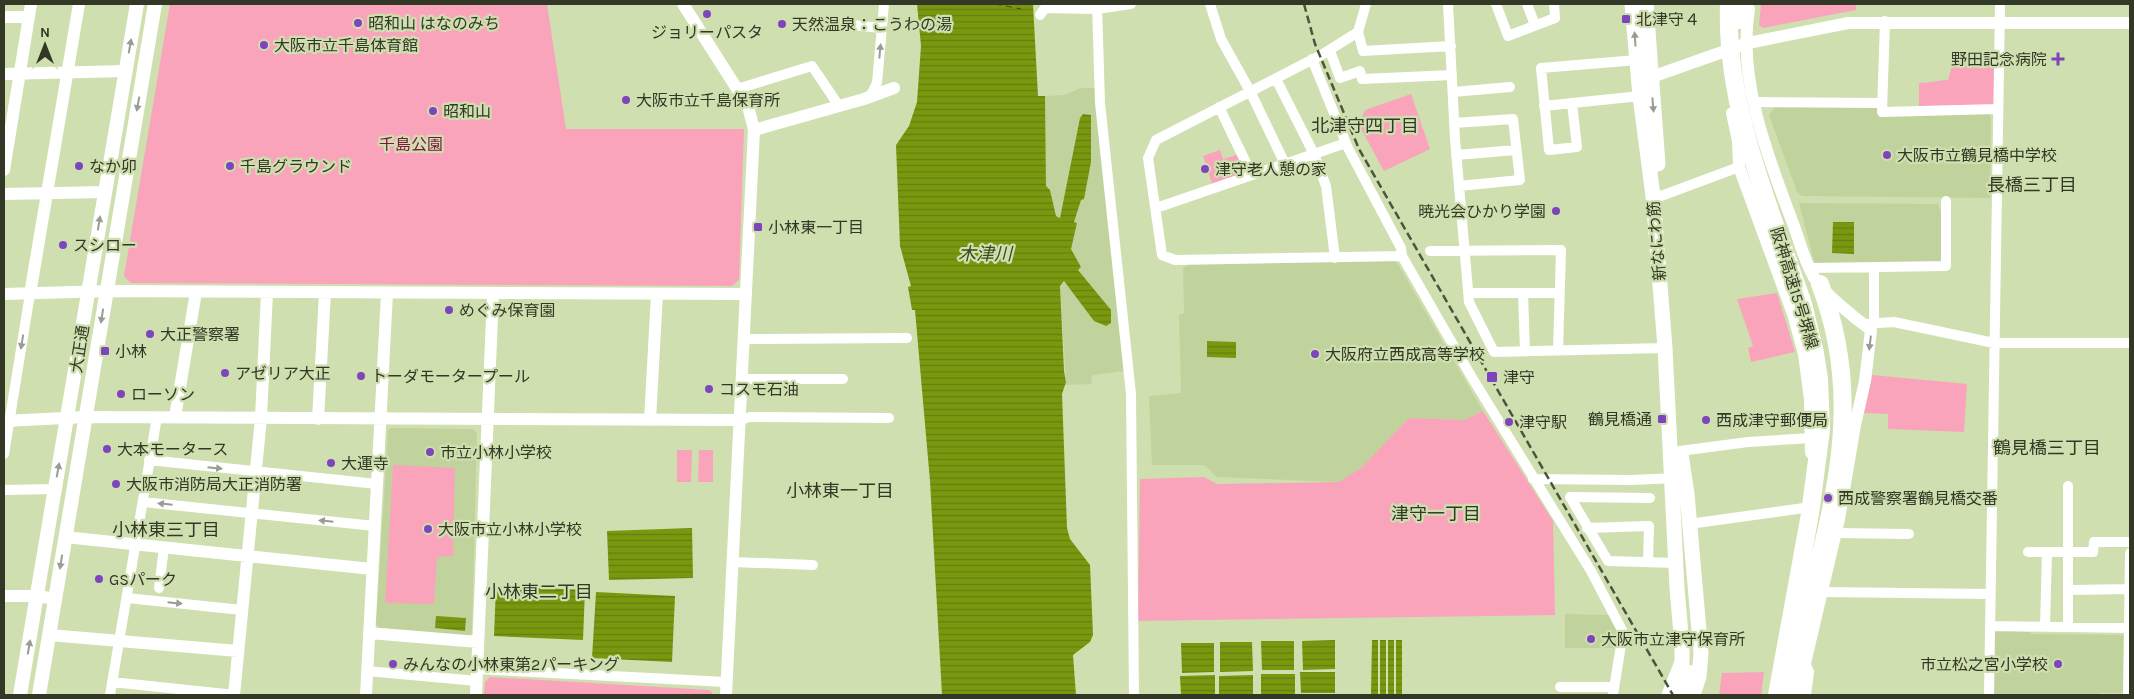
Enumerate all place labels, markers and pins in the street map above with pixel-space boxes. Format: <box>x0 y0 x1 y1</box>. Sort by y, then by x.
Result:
marker: ジョリーパスタ <box>701 8 713 20</box>
place label: 北津守４ <box>1636 10 1700 29</box>
marker: 北津守４ <box>1620 13 1632 25</box>
place label: 昭和山 はなのみち <box>368 14 500 33</box>
place label: 天然温泉：こうわの湯 <box>792 15 952 34</box>
marker: 昭和山 はなのみち <box>352 17 364 29</box>
marker: 天然温泉：こうわの湯 <box>776 18 788 30</box>
place label: ジョリーパスタ <box>651 23 763 42</box>
place label: 大阪市立千島体育館 <box>274 36 418 55</box>
marker: 大阪市立千島体育館 <box>258 39 270 51</box>
place label: 野田記念病院 <box>1951 50 2047 69</box>
marker: 野田記念病院 <box>2051 52 2065 66</box>
place label: 大阪市立千島保育所 <box>636 91 780 110</box>
marker: 大阪市立千島保育所 <box>620 94 632 106</box>
place label: 昭和山 <box>443 102 491 121</box>
marker: 昭和山 <box>427 105 439 117</box>
place label: 大阪市立鶴見橋中学校 <box>1897 146 2057 165</box>
marker: 大阪市立鶴見橋中学校 <box>1881 149 1893 161</box>
place label: なか卯 <box>89 157 137 176</box>
place label: 千島グラウンド <box>240 157 352 176</box>
marker: なか卯 <box>73 160 85 172</box>
marker: 千島グラウンド <box>224 160 236 172</box>
place label: 津守老人憩の家 <box>1215 160 1327 179</box>
marker: 津守老人憩の家 <box>1199 163 1211 175</box>
place label: 暁光会ひかり学園 <box>1418 202 1546 221</box>
marker: 暁光会ひかり学園 <box>1550 205 1562 217</box>
place label: 小林東一丁目 <box>768 218 864 237</box>
marker: 小林東一丁目 <box>752 221 764 233</box>
place label: スシロー <box>73 236 137 255</box>
marker: スシロー <box>57 239 69 251</box>
place label: めぐみ保育園 <box>459 301 555 320</box>
marker: めぐみ保育園 <box>443 304 455 316</box>
place label: 大正警察署 <box>160 325 240 344</box>
marker: 大正警察署 <box>144 328 156 340</box>
place label: 小林 <box>115 342 147 361</box>
marker: 小林 <box>99 345 111 357</box>
place label: 大阪府立西成高等学校 <box>1325 345 1485 364</box>
marker: 大阪府立西成高等学校 <box>1309 348 1321 360</box>
place label: アゼリア大正 <box>235 364 331 383</box>
marker: アゼリア大正 <box>219 367 231 379</box>
place label: トーダモータープール <box>371 367 530 386</box>
place label: 津守 <box>1503 368 1535 387</box>
marker: トーダモータープール <box>355 370 367 382</box>
marker: 津守 <box>1485 370 1499 384</box>
place label: コスモ石油 <box>719 380 799 399</box>
marker: コスモ石油 <box>703 383 715 395</box>
place label: ローソン <box>131 385 195 404</box>
marker: ローソン <box>115 388 127 400</box>
place label: 鶴見橋通 <box>1588 410 1652 429</box>
place label: 西成津守郵便局 <box>1716 411 1828 430</box>
place label: 津守駅 <box>1519 413 1567 432</box>
marker: 鶴見橋通 <box>1656 413 1668 425</box>
marker: 西成津守郵便局 <box>1700 414 1712 426</box>
marker: 津守駅 <box>1503 416 1515 428</box>
place label: 大本モータース <box>117 440 228 459</box>
marker: 大本モータース <box>101 443 113 455</box>
place label: 市立小林小学校 <box>440 443 552 462</box>
marker: 市立小林小学校 <box>424 446 436 458</box>
place label: 大運寺 <box>341 454 389 473</box>
marker: 大運寺 <box>325 457 337 469</box>
place label: 大阪市消防局大正消防署 <box>126 475 302 494</box>
marker: 大阪市消防局大正消防署 <box>110 478 122 490</box>
place label: 西成警察署鶴見橋交番 <box>1838 489 1998 508</box>
marker: 西成警察署鶴見橋交番 <box>1822 492 1834 504</box>
place label: 大阪市立小林小学校 <box>438 520 582 539</box>
marker: 大阪市立小林小学校 <box>422 523 434 535</box>
place label: GSパーク <box>109 570 177 589</box>
marker: GSパーク <box>93 573 105 585</box>
place label: 大阪市立津守保育所 <box>1601 630 1745 649</box>
marker: 大阪市立津守保育所 <box>1585 633 1597 645</box>
place label: みんなの小林東第2パーキング <box>403 655 620 674</box>
place label: 市立松之宮小学校 <box>1920 655 2048 674</box>
marker: みんなの小林東第2パーキング <box>387 658 399 670</box>
marker: 市立松之宮小学校 <box>2052 658 2064 670</box>

